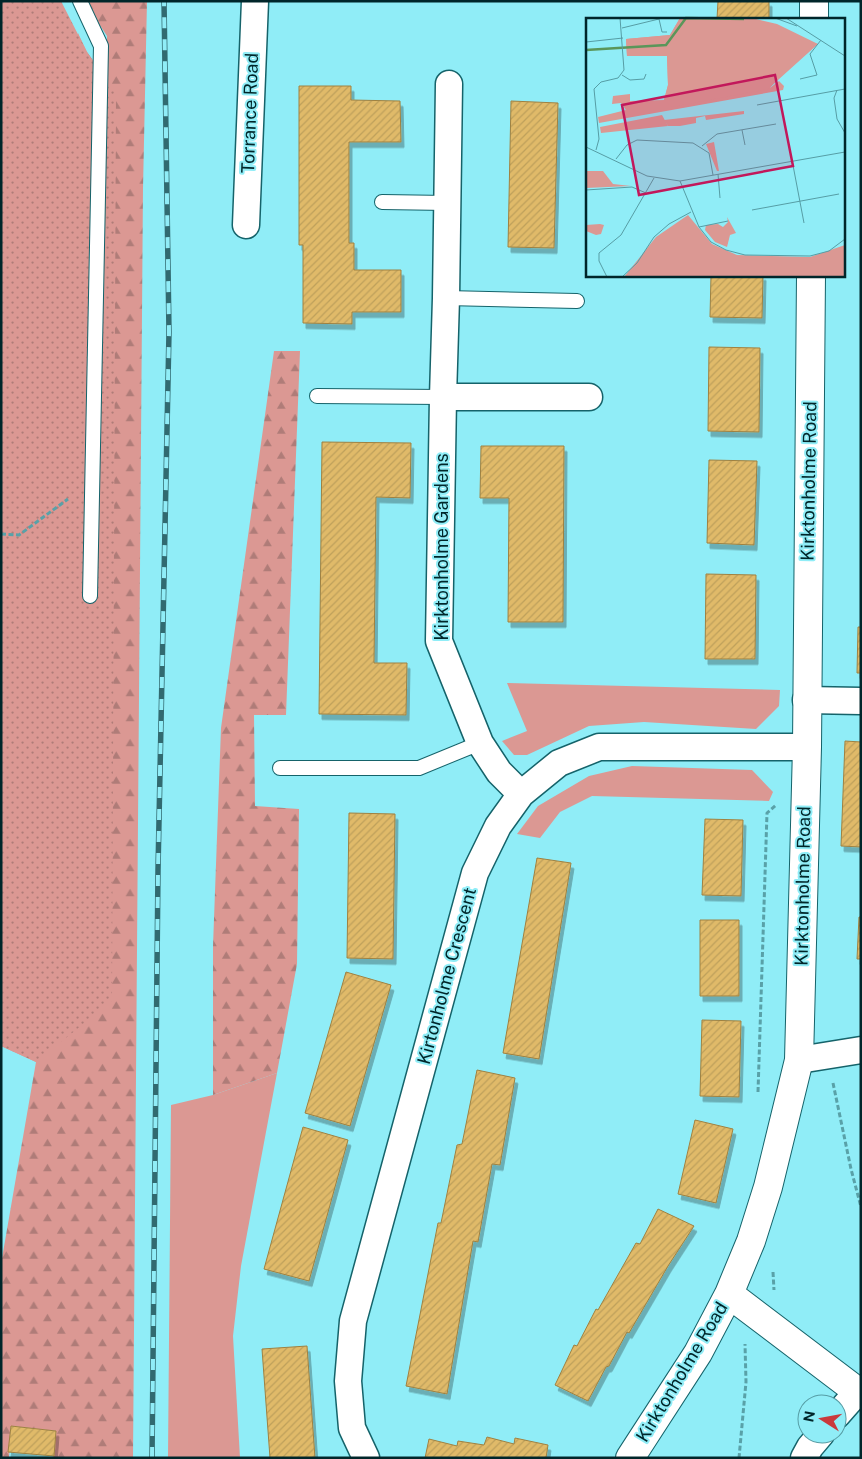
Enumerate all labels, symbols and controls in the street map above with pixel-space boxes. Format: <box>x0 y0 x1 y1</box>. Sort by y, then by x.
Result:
inset map <box>586 18 844 276</box>
street label: Torrance Road <box>237 52 262 174</box>
street label: Kirktonholme Road <box>797 401 820 561</box>
street label: Kirktonholme Gardens <box>431 453 452 641</box>
street label: Kirktonholme Road <box>791 806 814 966</box>
street label: Kirtonholme Crescent <box>413 885 480 1067</box>
street label: Kirktonholme Road <box>631 1298 732 1446</box>
north arrow <box>797 1394 847 1444</box>
text: N <box>800 1410 818 1423</box>

